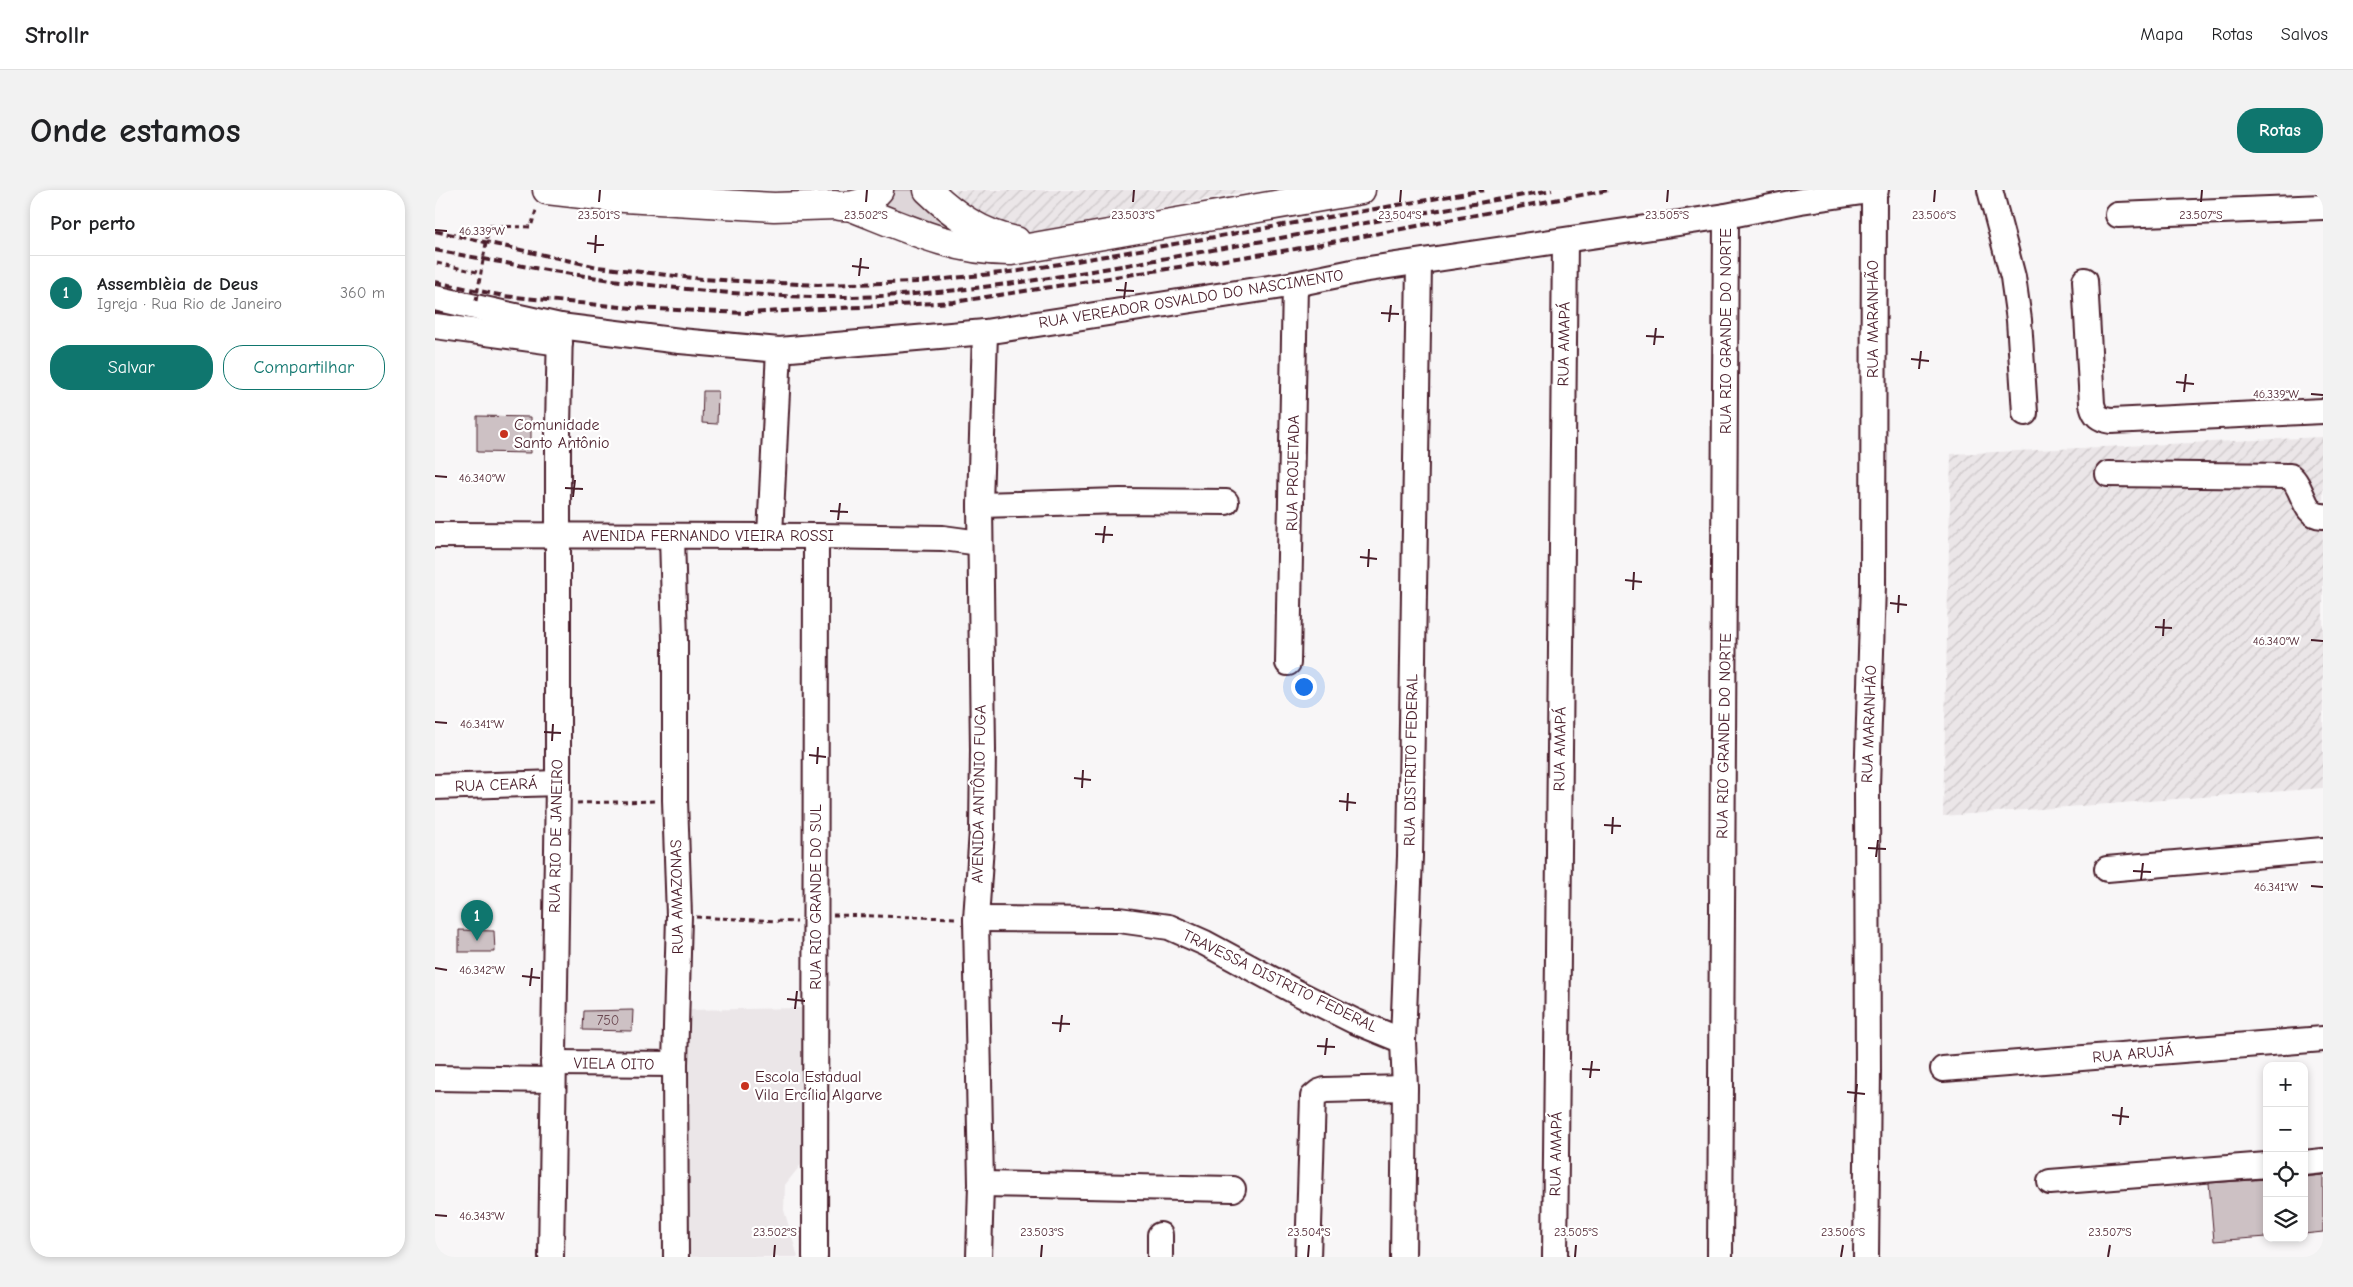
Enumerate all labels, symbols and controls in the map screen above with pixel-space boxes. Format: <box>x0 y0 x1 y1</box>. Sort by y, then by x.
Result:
text: Strollr <box>25 21 89 49</box>
text: Mapa <box>2140 24 2184 45</box>
text: Rotas <box>2212 24 2253 45</box>
text: Salvos <box>2281 24 2328 45</box>
button: Rotas <box>2237 108 2323 153</box>
text: Onde estamos <box>30 110 241 151</box>
text: 23.501°S <box>578 208 621 222</box>
text: 23.502°S <box>844 208 888 222</box>
text: 23.503°S <box>1111 208 1155 222</box>
text: 23.504°S <box>1378 208 1422 222</box>
text: 23.505°S <box>1645 208 1689 222</box>
text: 23.506°S <box>1912 208 1956 222</box>
text: 23.507°S <box>2179 208 2223 222</box>
text: Por perto <box>50 211 135 235</box>
text: 46.339°W <box>459 224 506 238</box>
street label: RUA RIO GRANDE DO NORTE <box>1717 228 1735 434</box>
street label: RUA MARANHÃO <box>1864 260 1882 378</box>
street label: RUA VEREADOR OSVALDO DO NASCIMENTO <box>1037 266 1345 332</box>
text: Assemblèia de Deus <box>97 273 258 295</box>
text: 1 <box>63 284 69 302</box>
text: 360 m <box>340 284 385 302</box>
text: Igreja · Rua Rio de Janeiro <box>97 295 282 313</box>
street label: RUA AMAPÁ <box>1553 302 1574 386</box>
button: Salvar <box>50 345 213 390</box>
button: Compartilhar <box>223 345 385 390</box>
text: 46.339°W <box>2253 387 2300 401</box>
street label: RUA PROJETADA <box>1283 415 1303 531</box>
place label: Comunidade Santo Antônio <box>514 416 610 452</box>
marker: Comunidade Santo Antônio <box>498 428 510 440</box>
text: 46.340°W <box>459 471 506 485</box>
street label: AVENIDA FERNANDO VIEIRA ROSSI <box>582 527 834 545</box>
street label: RUA RIO GRANDE DO NORTE <box>1713 633 1735 839</box>
text: 46.340°W <box>2253 634 2300 648</box>
street label: RUA MARANHÃO <box>1858 665 1880 783</box>
your location <box>1291 674 1317 700</box>
street label: RUA DISTRITO FEDERAL <box>1400 674 1422 846</box>
street label: AVENIDA ANTÔNIO FUGA <box>967 704 990 884</box>
street label: RUA AMAPÁ <box>1549 707 1570 791</box>
text: 46.341°W <box>460 717 505 731</box>
street label: RUA RIO DE JANEIRO <box>546 759 566 913</box>
street label: RUA CEARÁ <box>454 774 538 795</box>
street label: RUA RIO GRANDE DO SUL <box>807 804 825 990</box>
street label: RUA AMAZONAS <box>667 839 687 955</box>
text: 46.341°W <box>2254 880 2299 894</box>
pin: 1 <box>461 900 493 941</box>
street label: TRAVESSA DISTRITO FEDERAL <box>1180 926 1380 1036</box>
text: 46.342°W <box>459 963 505 977</box>
house number: 750 <box>597 1012 619 1029</box>
street label: RUA ARUJÁ <box>2092 1040 2174 1067</box>
street label: VIELA OITO <box>573 1054 655 1074</box>
map controls <box>2263 1062 2308 1242</box>
button: + <box>2263 1062 2308 1107</box>
place label: Escola Estadual Vila Ercília Algarve <box>755 1068 882 1104</box>
marker: Escola Estadual Vila Ercília Algarve <box>739 1080 751 1092</box>
button: − <box>2263 1107 2308 1152</box>
street label: RUA AMAPÁ <box>1545 1112 1566 1196</box>
button: locate <box>2263 1152 2308 1197</box>
button: layers <box>2263 1197 2308 1242</box>
text: 46.343°W <box>459 1209 505 1223</box>
text: 23.502°S <box>753 1225 797 1239</box>
text: 23.503°S <box>1020 1225 1064 1239</box>
text: 23.504°S <box>1287 1225 1331 1239</box>
text: 23.505°S <box>1554 1225 1598 1239</box>
text: 23.506°S <box>1821 1225 1865 1239</box>
text: 23.507°S <box>2088 1225 2132 1239</box>

